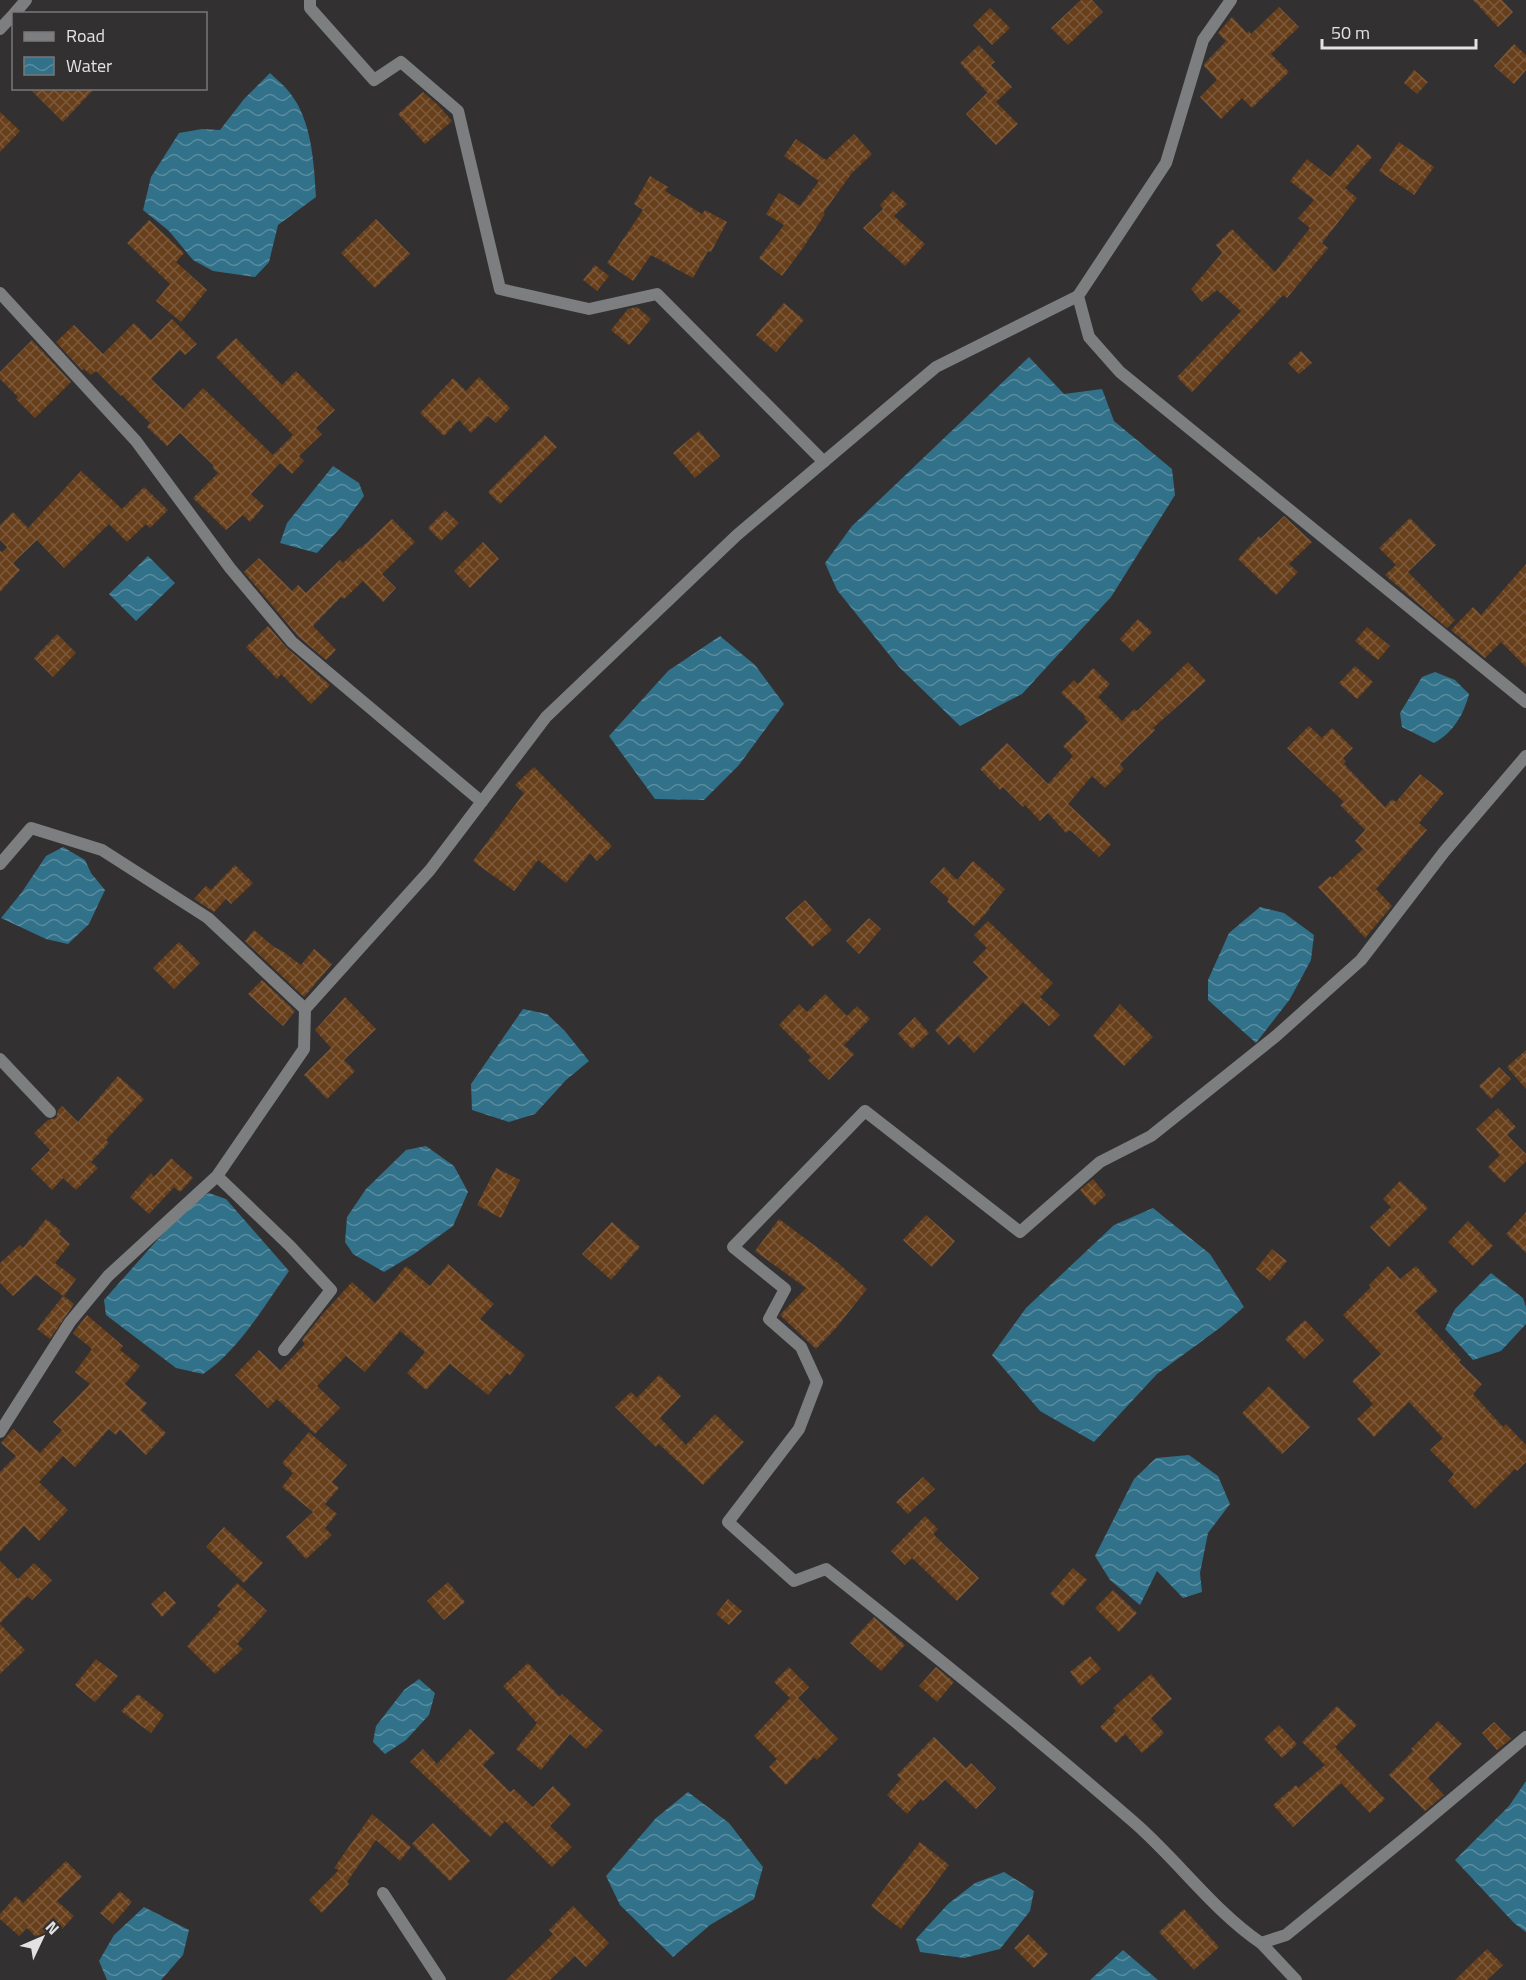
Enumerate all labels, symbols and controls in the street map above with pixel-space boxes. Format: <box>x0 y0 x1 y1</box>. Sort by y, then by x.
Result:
legend <box>12 12 207 90</box>
scale bar <box>1322 12 1476 50</box>
text: 50 m <box>1331 19 1370 46</box>
text: Road <box>66 22 105 49</box>
text: Water <box>66 52 112 79</box>
north arrow <box>12 1908 72 1968</box>
text: N <box>40 1915 65 1940</box>

